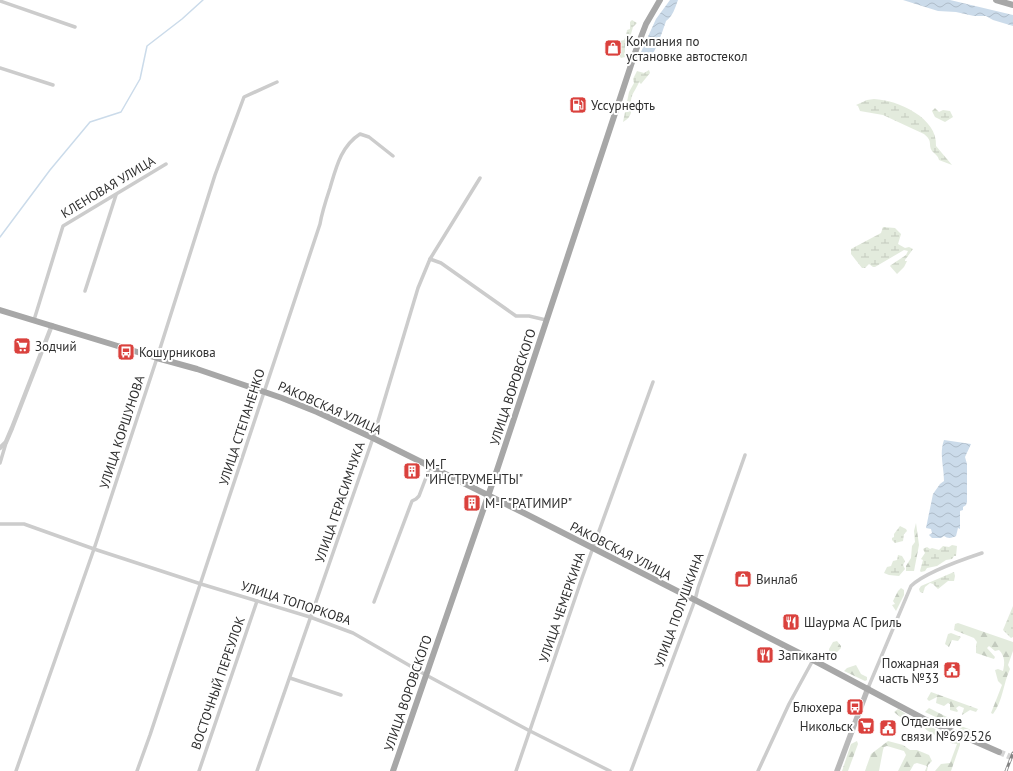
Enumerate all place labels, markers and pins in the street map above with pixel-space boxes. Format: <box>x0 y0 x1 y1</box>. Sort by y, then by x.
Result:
place label: Компания по установке автостекол <box>626 33 747 65</box>
shop icon: Компания по установке автостекол <box>603 38 623 58</box>
fuel station icon: Уссурнефть <box>568 95 588 115</box>
place label: Уссурнефть <box>591 97 655 114</box>
supermarket icon: Зодчий <box>12 336 32 356</box>
place label: Зодчий <box>35 338 77 355</box>
bus stop icon: Кошурникова <box>116 342 136 362</box>
place label: Кошурникова <box>139 344 216 361</box>
place label: М-Г "ИНСТРУМЕНТЫ" <box>425 456 523 488</box>
building icon: М-Г "ИНСТРУМЕНТЫ" <box>402 461 422 481</box>
building icon: М-Г "РАТИМИР" <box>462 493 482 513</box>
place label: М-Г "РАТИМИР" <box>485 495 572 512</box>
shop icon: Винлаб <box>733 569 753 589</box>
place label: Винлаб <box>756 571 798 588</box>
restaurant icon: Шаурма АС Гриль <box>781 612 801 632</box>
place label: Шаурма АС Гриль <box>804 614 902 631</box>
restaurant icon: Запиканто <box>755 645 775 665</box>
place label: Запиканто <box>778 647 837 664</box>
place label: Пожарная часть №33 <box>879 655 939 687</box>
public building icon: Пожарная часть №33 <box>942 660 962 680</box>
bus stop icon: Блюхера <box>845 697 865 717</box>
place label: Блюхера <box>793 699 842 716</box>
place label: Отделение связи №692526 <box>901 713 992 745</box>
supermarket icon: Никольск <box>856 716 876 736</box>
place label: Никольск <box>800 718 854 735</box>
public building icon: Отделение связи №692526 <box>878 718 898 738</box>

